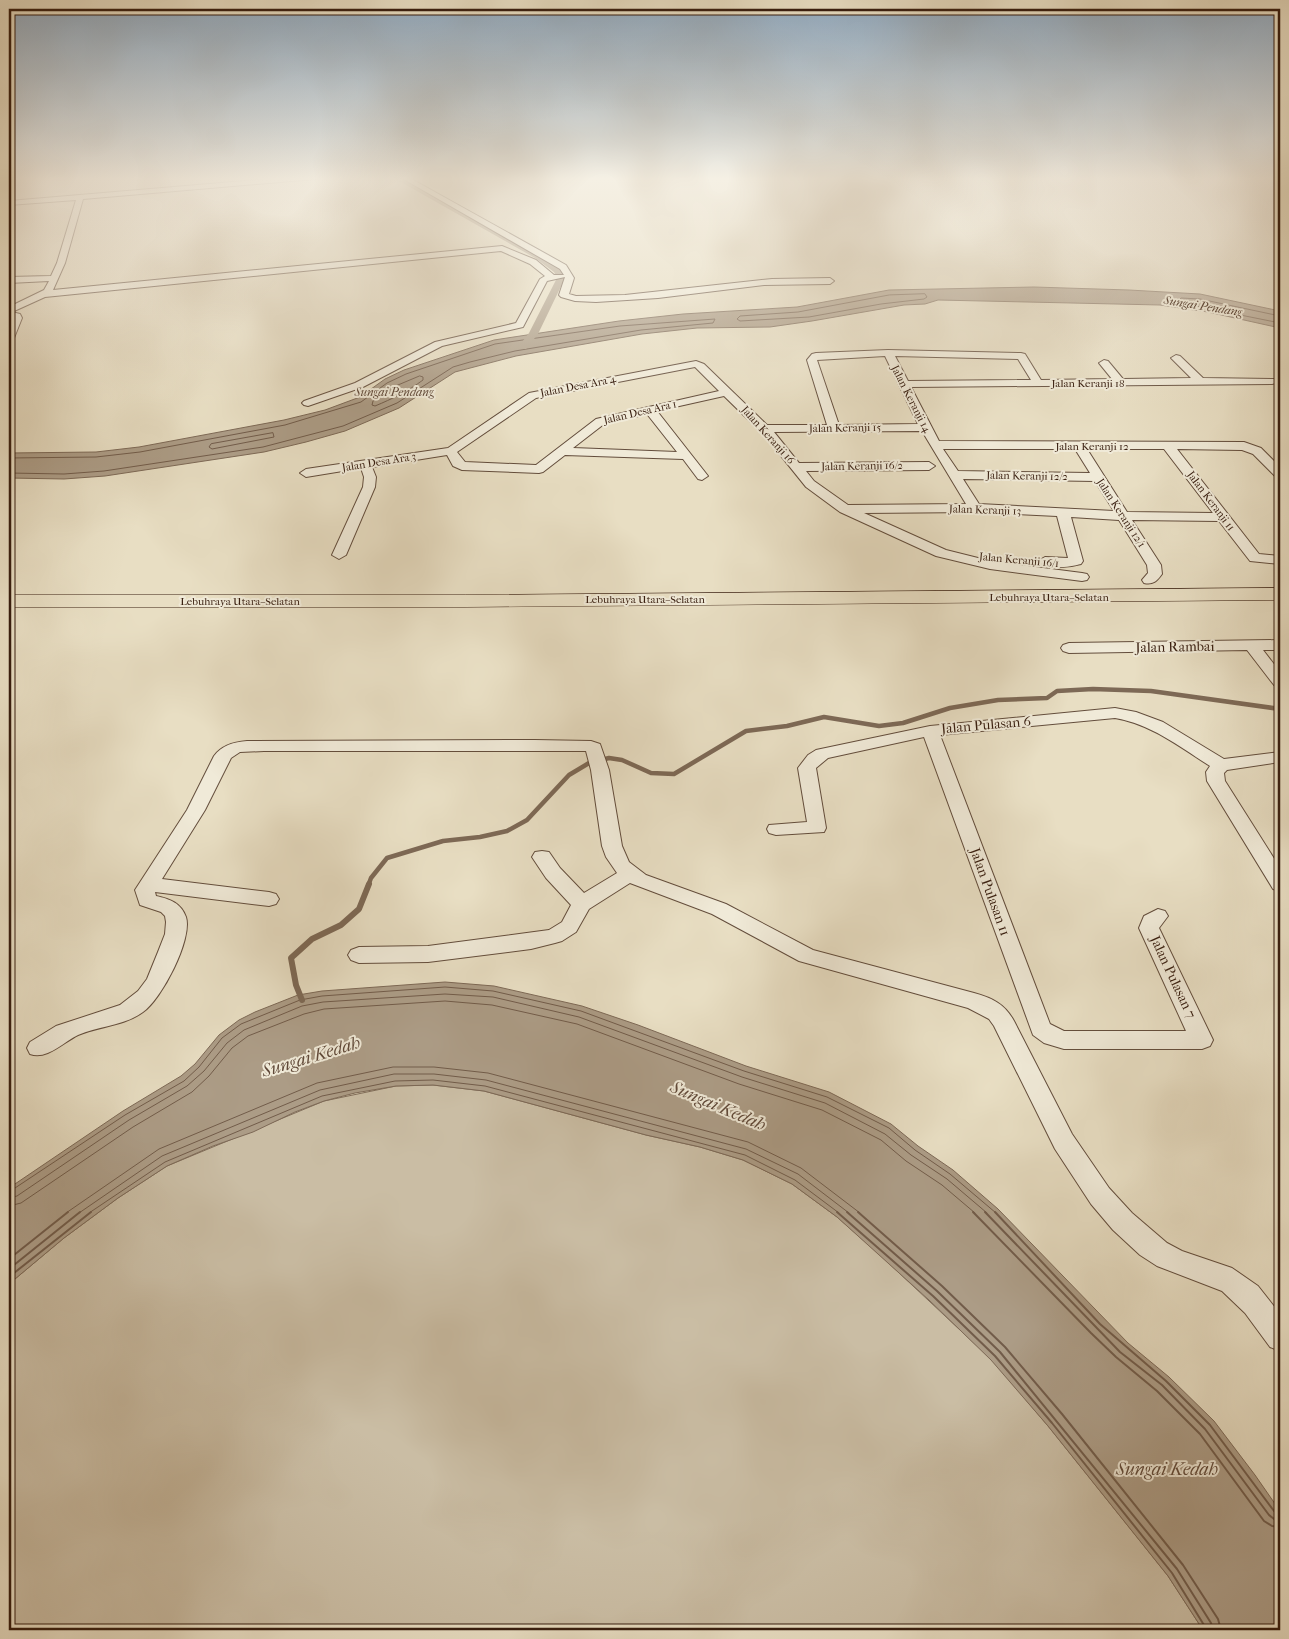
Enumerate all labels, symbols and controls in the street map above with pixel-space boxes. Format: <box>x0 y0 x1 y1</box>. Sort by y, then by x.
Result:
water label: Sungai Pendang <box>1162 293 1244 319</box>
street label: Jalan Keranji 14 <box>888 362 934 435</box>
street label: Jalan Desa Ara 4 <box>538 372 618 400</box>
street label: Jalan Keranji 18 <box>1050 377 1125 390</box>
water label: Sungai Pendang <box>353 385 434 399</box>
street label: Jalan Desa Ara 1 <box>601 397 678 427</box>
street label: Jalan Keranji 16 <box>738 403 797 467</box>
street label: Jalan Keranji 15 <box>808 421 881 435</box>
street label: Jalan Keranji 12 <box>1054 440 1129 453</box>
street label: Jalan Desa Ara 3 <box>340 450 417 474</box>
street label: Jalan Keranji 16/2 <box>820 459 903 473</box>
street label: Jalan Keranji 11 <box>1184 468 1238 534</box>
street label: Jalan Keranji 12/2 <box>985 469 1068 483</box>
street label: Jalan Keranji 12/1 <box>1093 475 1148 550</box>
street label: Jalan Keranji 13 <box>948 502 1021 518</box>
street label: Jalan Keranji 16/1 <box>978 550 1060 570</box>
street label: Lebuhraya Utara–Selatan <box>989 591 1109 604</box>
street label: Lebuhraya Utara–Selatan <box>585 593 705 606</box>
street label: Lebuhraya Utara–Selatan <box>180 595 300 608</box>
street label: Jalan Rambai <box>1134 638 1215 656</box>
street label: Jalan Pulasan 6 <box>939 713 1032 737</box>
street label: Jalan Pulasan 11 <box>966 845 1014 938</box>
street label: Jalan Pulasan 7 <box>1146 932 1200 1021</box>
water label: Sungai Kedah <box>258 1032 363 1082</box>
water label: Sungai Kedah <box>666 1076 769 1136</box>
water label: Sungai Kedah <box>1115 1459 1218 1480</box>

